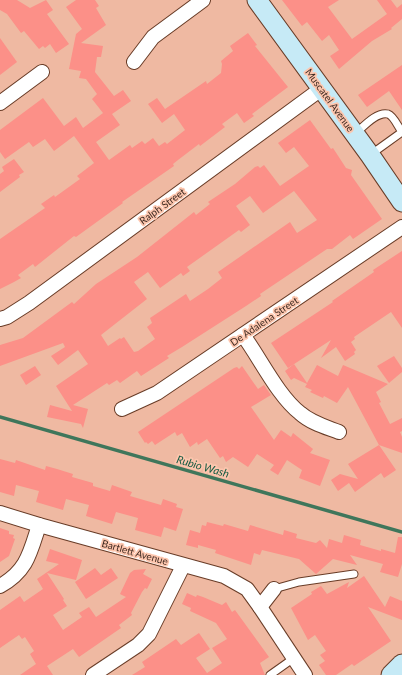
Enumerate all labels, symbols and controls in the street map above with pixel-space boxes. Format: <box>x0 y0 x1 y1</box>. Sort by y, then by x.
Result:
street label: Muscatel Avenue <box>303 66 357 134</box>
street label: Ralph Street <box>137 185 188 227</box>
street label: De Adalena Street <box>228 294 301 348</box>
water label: Rubio Wash <box>175 452 231 480</box>
street label: Bartlett Avenue <box>100 537 170 567</box>

